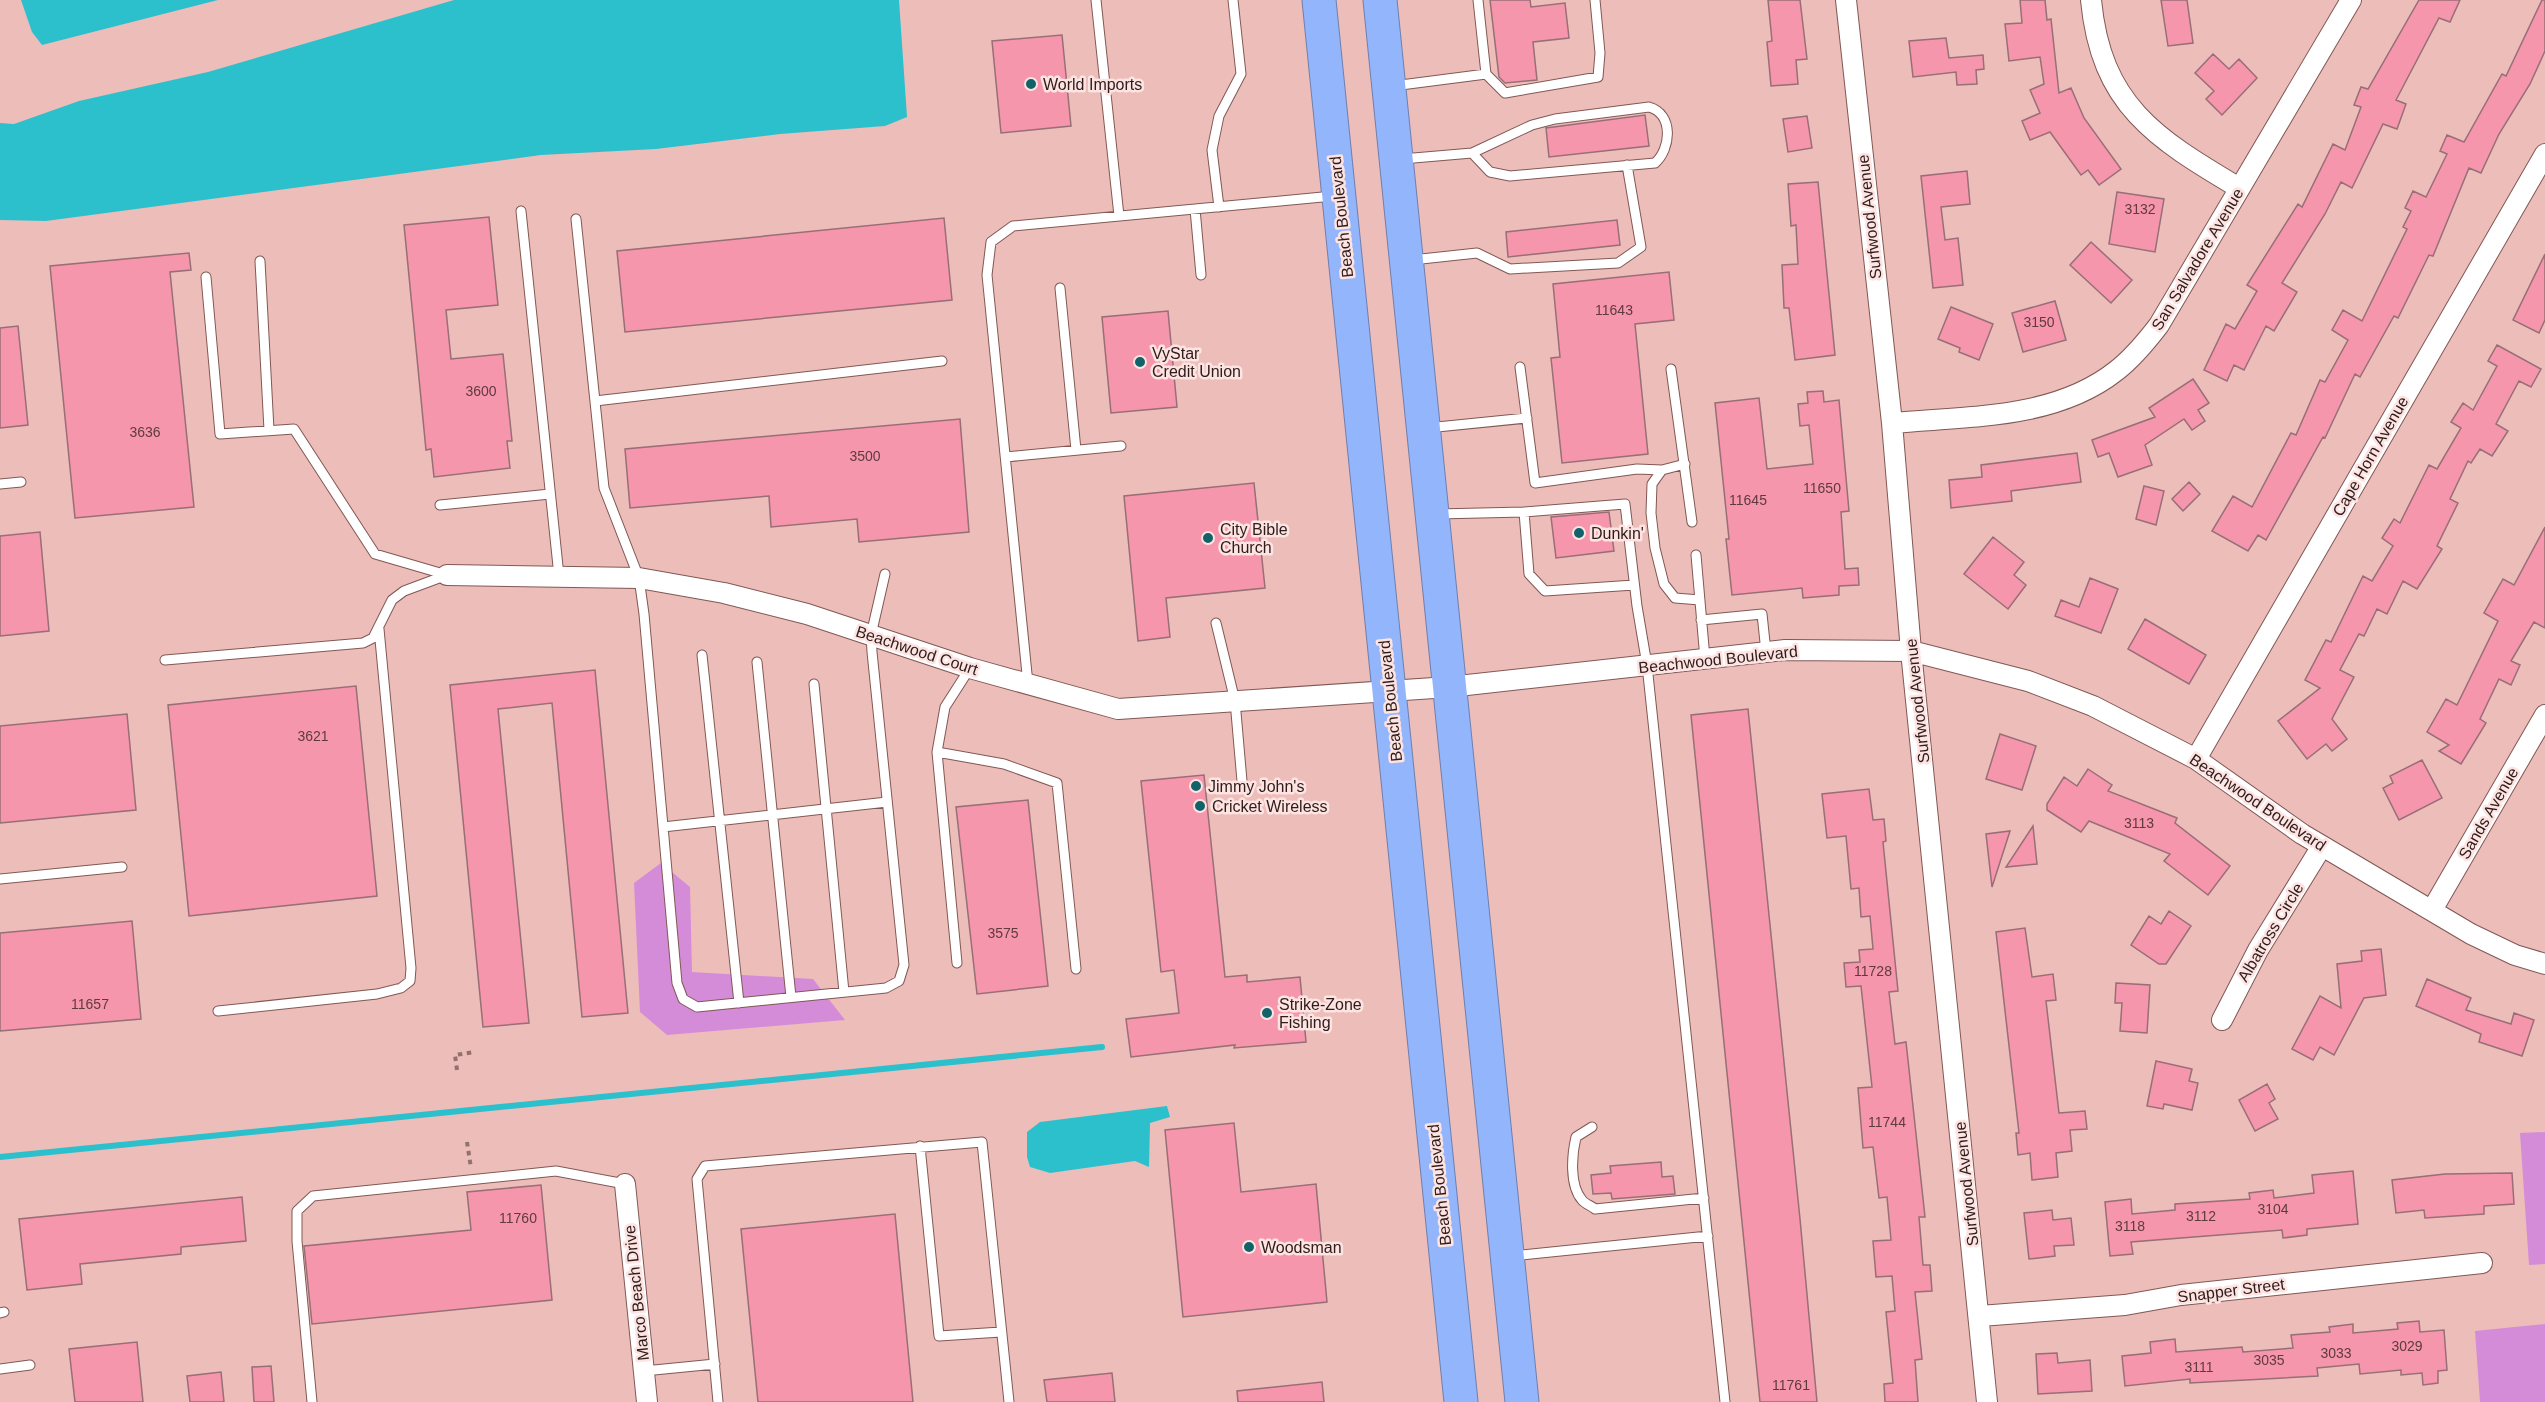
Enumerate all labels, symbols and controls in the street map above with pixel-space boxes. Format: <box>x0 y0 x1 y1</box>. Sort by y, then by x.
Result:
place label: World Imports <box>1043 76 1142 93</box>
marker: World Imports <box>1024 77 1038 91</box>
street label: Surfwood Avenue <box>1854 154 1884 280</box>
street label: Beach Boulevard <box>1327 155 1356 278</box>
street label: San Salvadore Avenue <box>2148 185 2247 333</box>
house number: 3132 <box>2124 201 2156 217</box>
house number: 11643 <box>1595 302 1633 318</box>
house number: 3150 <box>2023 314 2055 330</box>
place label: VyStar Credit Union <box>1152 345 1241 380</box>
marker: VyStar Credit Union <box>1133 355 1147 369</box>
house number: 3600 <box>465 383 497 399</box>
street label: Cape Horn Avenue <box>2329 393 2412 519</box>
house number: 3636 <box>129 424 161 440</box>
house number: 3500 <box>849 448 881 464</box>
house number: 11650 <box>1803 480 1841 496</box>
house number: 11645 <box>1729 492 1767 508</box>
place label: City Bible Church <box>1220 521 1288 556</box>
place label: Dunkin' <box>1591 525 1644 542</box>
marker: Dunkin' <box>1572 526 1586 540</box>
marker: City Bible Church <box>1201 531 1215 545</box>
street label: Beachwood Court <box>854 623 980 678</box>
street label: Surfwood Avenue <box>1902 638 1932 764</box>
street label: Beach Boulevard <box>1376 639 1405 762</box>
street label: Beachwood Boulevard <box>1638 643 1799 676</box>
house number: 3621 <box>297 728 329 744</box>
street label: Beachwood Boulevard <box>2187 751 2329 854</box>
street label: Sands Avenue <box>2455 764 2522 862</box>
place label: Jimmy John's <box>1208 778 1304 795</box>
marker: Jimmy John's <box>1189 779 1203 793</box>
place label: Cricket Wireless <box>1212 798 1328 815</box>
marker: Cricket Wireless <box>1193 799 1207 813</box>
house number: 3113 <box>2124 815 2154 831</box>
street label: Albatross Circle <box>2234 880 2307 985</box>
house number: 3575 <box>987 925 1019 941</box>
house number: 11728 <box>1854 963 1892 979</box>
house number: 11657 <box>71 996 109 1012</box>
place label: Strike-Zone Fishing <box>1279 996 1362 1031</box>
marker: Strike-Zone Fishing <box>1260 1006 1274 1020</box>
house number: 11744 <box>1868 1114 1906 1130</box>
street label: Surfwood Avenue <box>1951 1121 1981 1247</box>
street label: Beach Boulevard <box>1425 1123 1454 1246</box>
house number: 3104 <box>2257 1201 2289 1217</box>
house number: 3112 <box>2186 1208 2216 1224</box>
house number: 11760 <box>499 1210 537 1226</box>
house number: 3118 <box>2115 1218 2145 1234</box>
street label: Marco Beach Drive <box>621 1224 652 1361</box>
place label: Woodsman <box>1261 1239 1342 1256</box>
marker: Woodsman <box>1242 1240 1256 1254</box>
street label: Snapper Street <box>2177 1275 2286 1305</box>
house number: 3029 <box>2391 1338 2423 1354</box>
house number: 3033 <box>2320 1345 2352 1361</box>
house number: 3035 <box>2253 1352 2285 1368</box>
house number: 3111 <box>2184 1359 2214 1375</box>
house number: 11761 <box>1772 1377 1810 1393</box>

